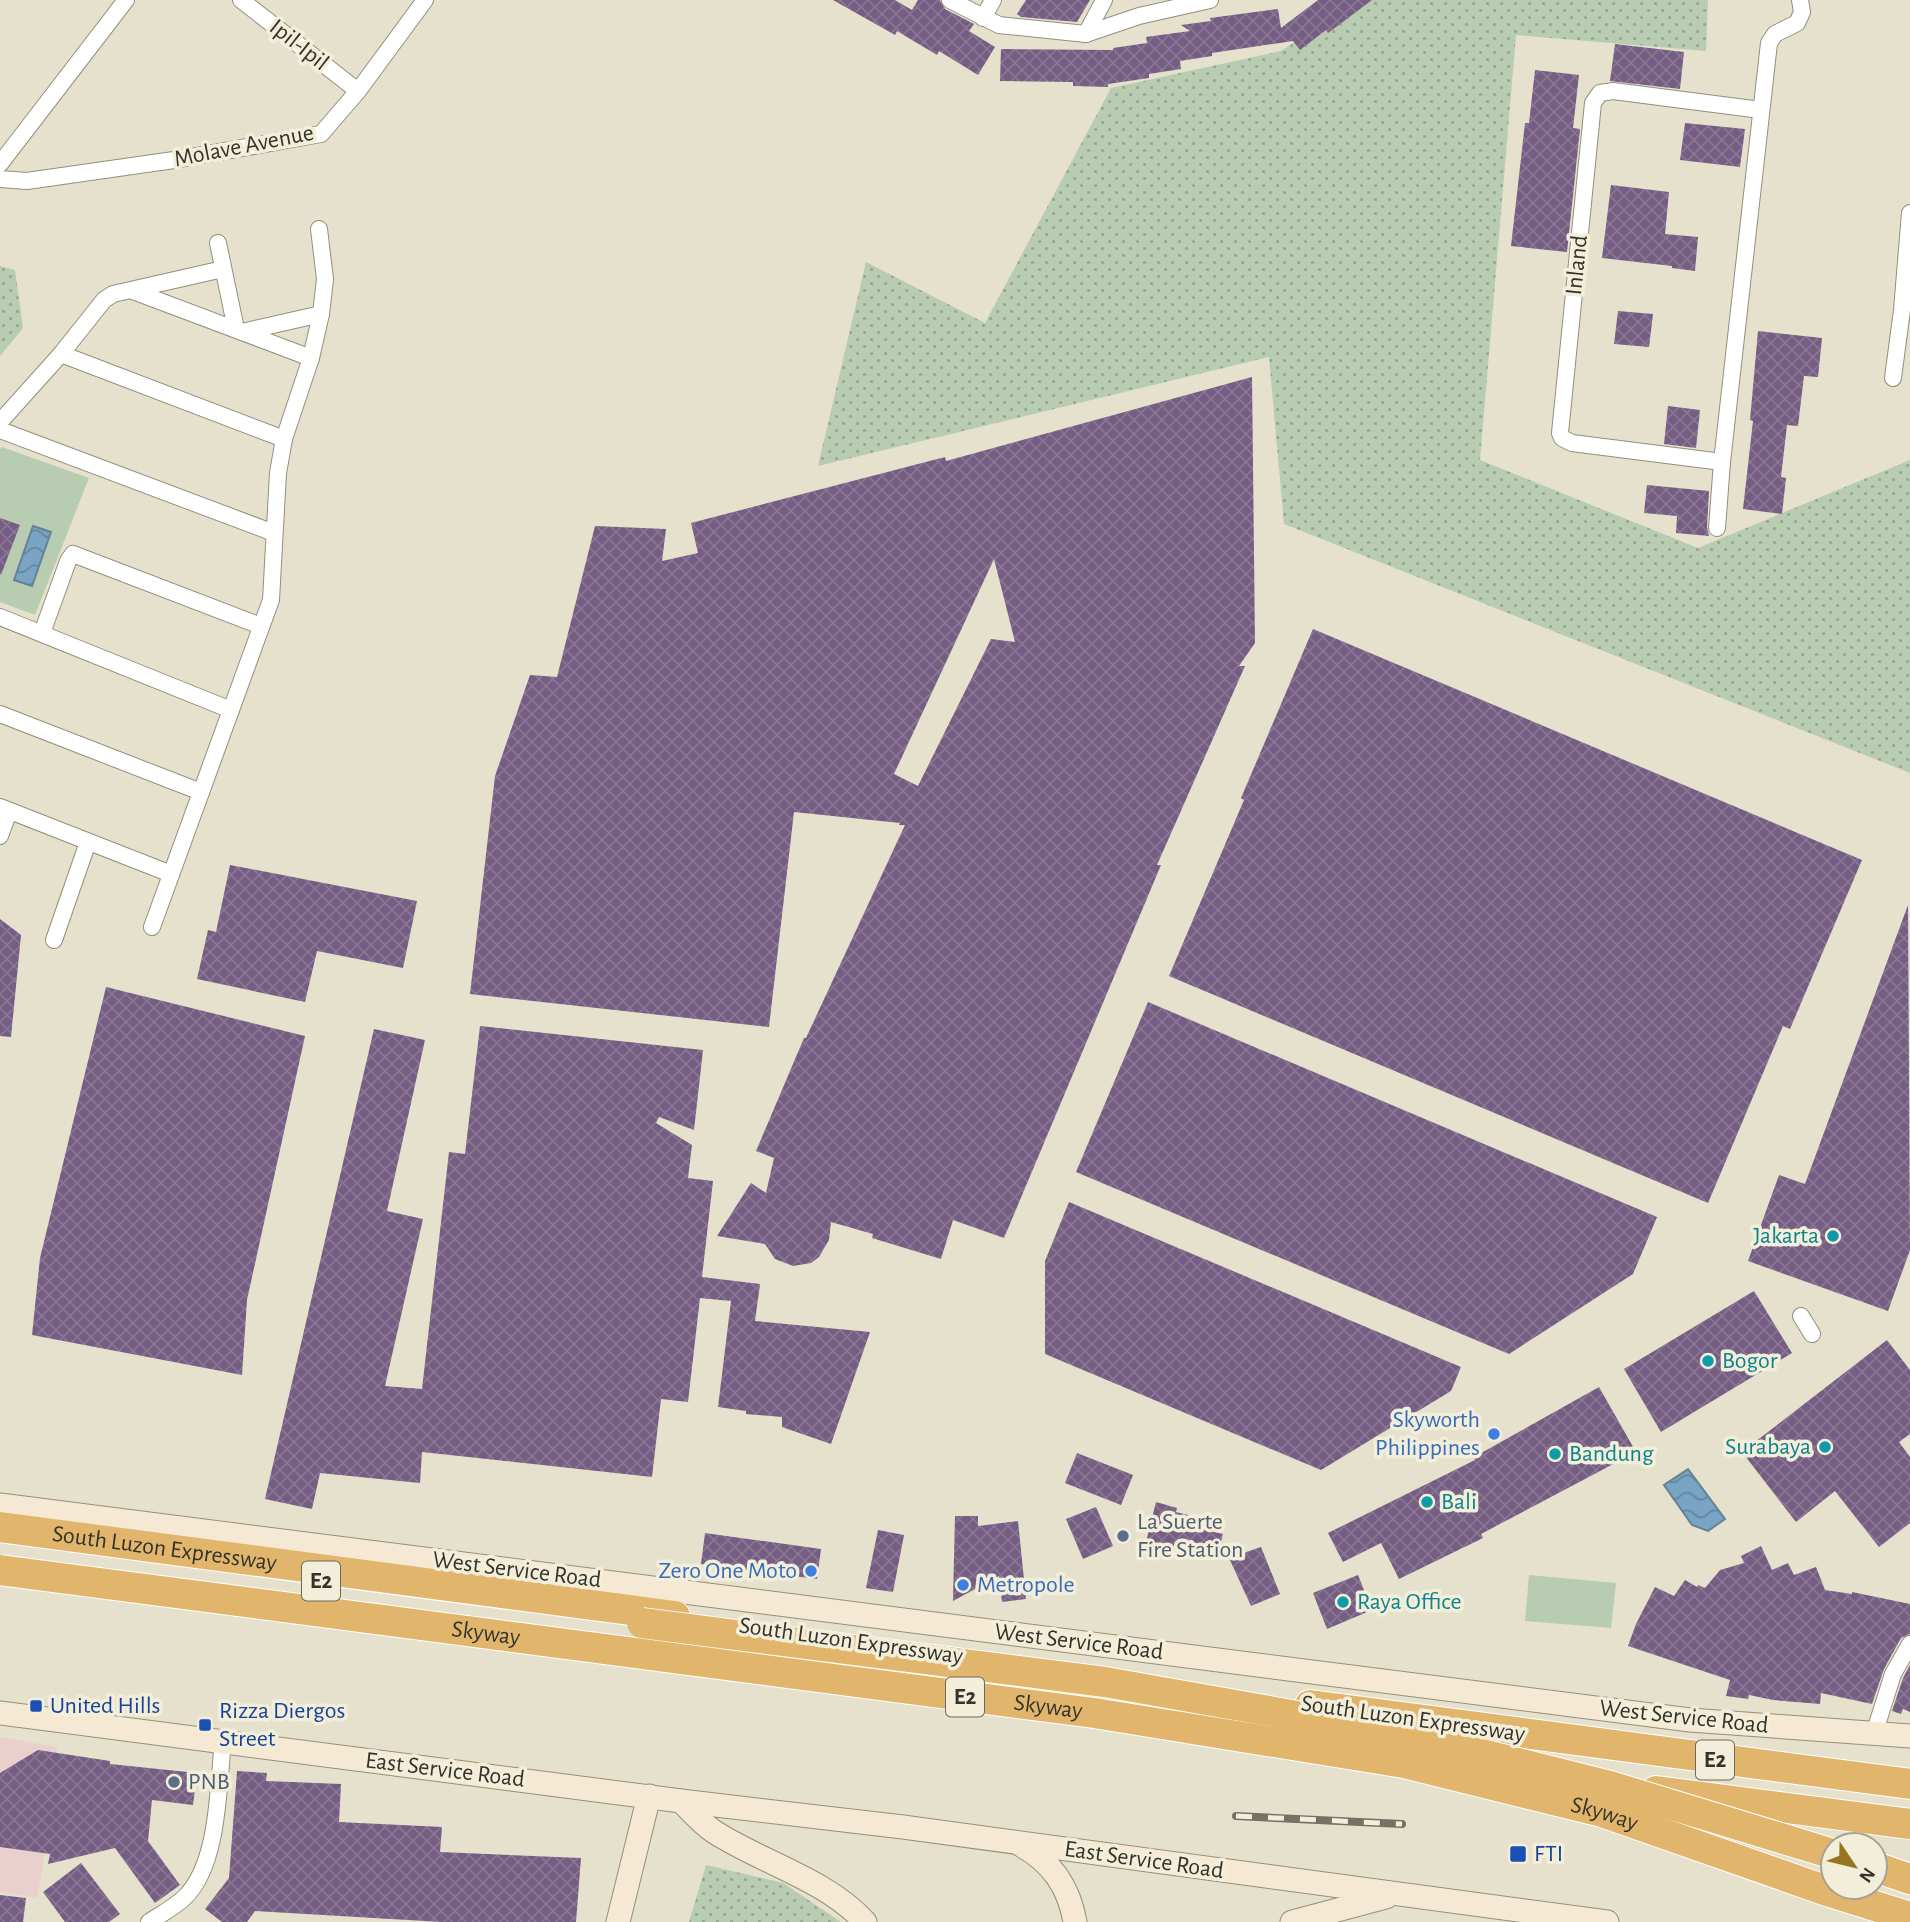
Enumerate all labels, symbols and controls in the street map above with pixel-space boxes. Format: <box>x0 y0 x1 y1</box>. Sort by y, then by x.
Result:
street label: Ipil-Ipil <box>265 15 333 75</box>
street label: Molave Avenue <box>172 121 316 171</box>
street label: Inland <box>1562 234 1592 296</box>
place label: Jakarta <box>1753 1224 1819 1248</box>
marker: Jakarta <box>1825 1228 1841 1244</box>
place label: Bogor <box>1722 1349 1778 1373</box>
marker: Bogor <box>1700 1353 1716 1369</box>
place label: Skyworth Philippines <box>1375 1408 1480 1460</box>
marker: Skyworth Philippines <box>1486 1426 1502 1442</box>
place label: Surabaya <box>1725 1435 1811 1459</box>
marker: Surabaya <box>1817 1439 1833 1455</box>
place label: Bandung <box>1569 1442 1654 1466</box>
marker: Bandung <box>1547 1446 1563 1462</box>
place label: Bali <box>1441 1490 1477 1514</box>
marker: Bali <box>1419 1494 1435 1510</box>
place label: La Suerte Fire Station <box>1137 1510 1243 1562</box>
street label: South Luzon Expressway <box>51 1522 278 1575</box>
marker: La Suerte Fire Station <box>1115 1528 1131 1544</box>
street label: West Service Road <box>431 1548 603 1592</box>
place label: Zero One Moto <box>658 1559 797 1583</box>
road number: E2 <box>302 1562 340 1600</box>
marker: Zero One Moto <box>803 1563 819 1579</box>
place label: Metropole <box>977 1573 1075 1597</box>
marker: Metropole <box>955 1577 971 1593</box>
place label: Raya Office <box>1357 1590 1462 1614</box>
marker: Raya Office <box>1335 1594 1351 1610</box>
street label: South Luzon Expressway <box>737 1613 965 1669</box>
street label: Skyway <box>450 1617 522 1650</box>
street label: West Service Road <box>993 1620 1165 1664</box>
road number: E2 <box>946 1678 984 1716</box>
street label: Skyway <box>1012 1691 1084 1723</box>
street label: South Luzon Expressway <box>1299 1691 1527 1747</box>
place label: United Hills <box>50 1694 160 1718</box>
street label: West Service Road <box>1598 1696 1770 1738</box>
marker: United Hills <box>28 1698 44 1714</box>
place label: Rizza Diergos Street <box>219 1699 345 1751</box>
marker: Rizza Diergos Street <box>197 1717 213 1733</box>
road number: E2 <box>1696 1740 1734 1779</box>
street label: East Service Road <box>364 1748 526 1792</box>
place label: PNB <box>188 1770 230 1794</box>
marker: PNB <box>166 1774 182 1790</box>
street label: Skyway <box>1568 1793 1641 1836</box>
north arrow <box>1819 1831 1889 1901</box>
street label: East Service Road <box>1063 1837 1225 1883</box>
place label: FTI <box>1534 1842 1563 1866</box>
marker: FTI <box>1508 1844 1528 1864</box>
text: N <box>1855 1864 1878 1886</box>

